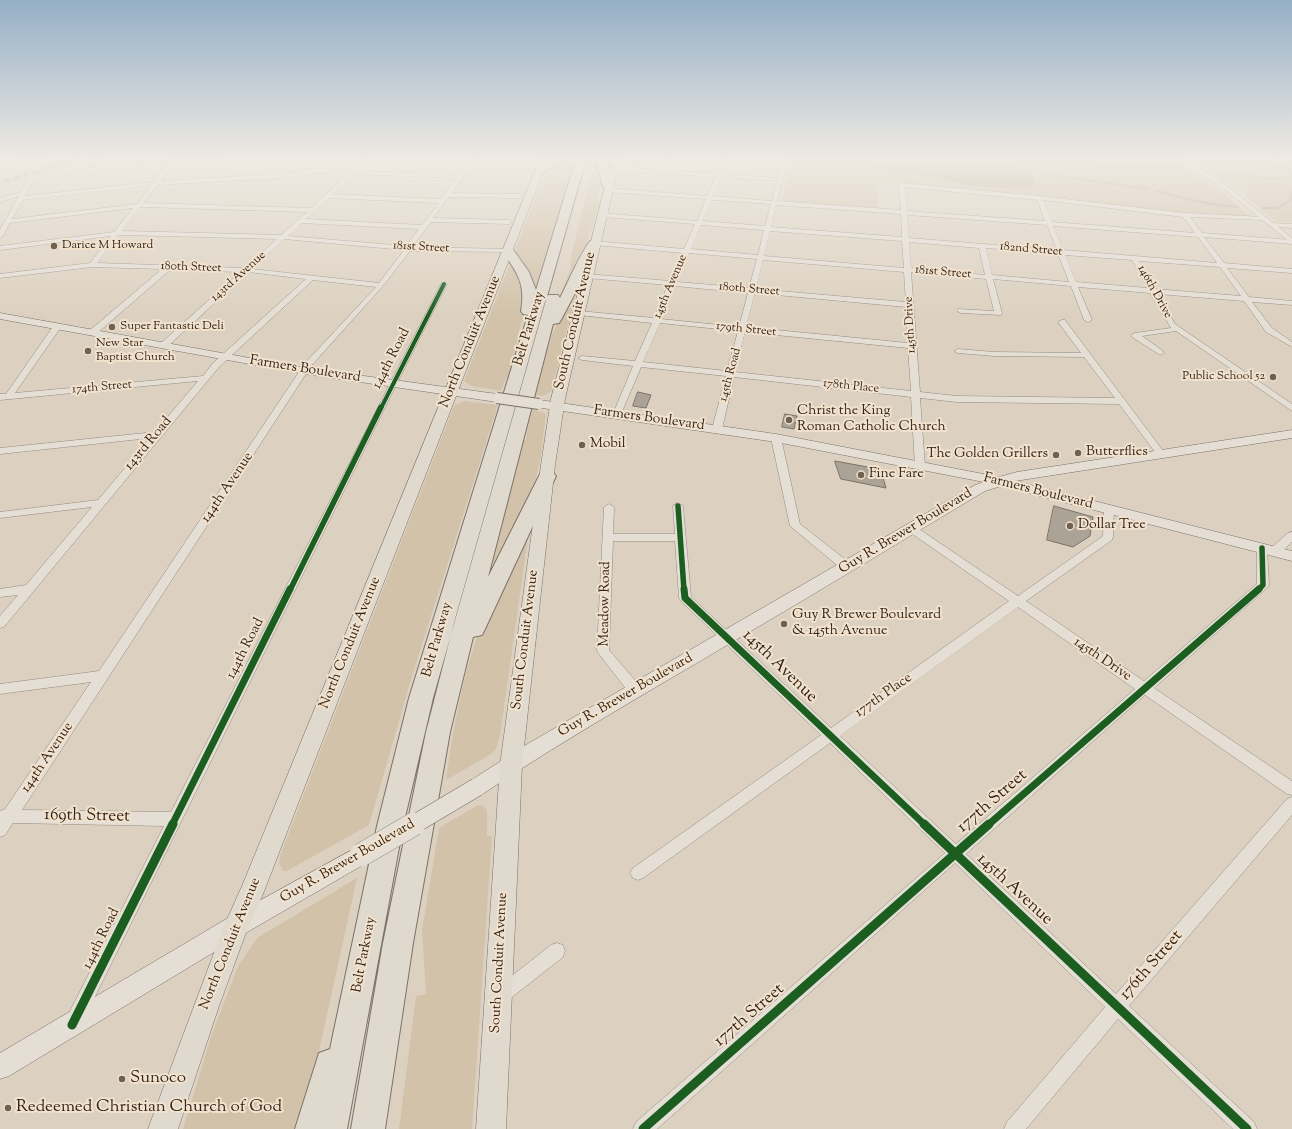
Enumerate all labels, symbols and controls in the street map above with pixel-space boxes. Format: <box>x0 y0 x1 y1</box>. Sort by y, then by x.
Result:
place label: Darice M Howard <box>62 239 153 253</box>
street label: 181st Street <box>392 239 450 257</box>
street label: 182nd Street <box>999 240 1063 260</box>
marker: Darice M Howard <box>49 241 59 251</box>
street label: 143rd Avenue <box>209 249 269 305</box>
street label: South Conduit Avenue <box>552 250 600 392</box>
street label: 145th Avenue <box>651 253 691 321</box>
street label: 180th Street <box>160 260 222 276</box>
street label: 181st Street <box>914 263 972 283</box>
street label: 146th Drive <box>1134 263 1174 321</box>
street label: North Conduit Avenue <box>437 274 505 410</box>
street label: 180th Street <box>718 280 780 300</box>
street label: Belt Parkway <box>511 290 549 368</box>
street label: 145th Drive <box>902 296 920 354</box>
place label: Super Fantastic Deli <box>120 320 224 334</box>
street label: 179th Street <box>715 320 777 340</box>
marker: Super Fantastic Deli <box>107 322 117 332</box>
street label: 144th Road <box>369 326 415 392</box>
place label: New Star Baptist Church <box>96 337 175 365</box>
marker: New Star Baptist Church <box>83 346 93 356</box>
street label: 145th Road <box>717 347 745 403</box>
street label: Farmers Boulevard <box>248 353 362 387</box>
place label: Public School 52 <box>1182 370 1265 384</box>
marker: Public School 52 <box>1268 372 1278 382</box>
street label: 178th Place <box>822 377 880 397</box>
street label: 174th Street <box>72 378 132 398</box>
street label: Farmers Boulevard <box>592 403 706 435</box>
place label: Christ the King Roman Catholic Church <box>797 404 946 436</box>
street label: 143rd Road <box>122 414 176 474</box>
marker: Christ the King Roman Catholic Church <box>784 415 794 425</box>
place label: Mobil <box>590 437 626 453</box>
marker: Mobil <box>577 440 587 450</box>
place label: Butterflies <box>1086 445 1148 461</box>
place label: The Golden Grillers <box>927 447 1048 463</box>
marker: Butterflies <box>1073 448 1083 458</box>
street label: 144th Avenue <box>198 450 258 526</box>
marker: The Golden Grillers <box>1051 450 1061 460</box>
place label: Fine Fare <box>869 467 924 483</box>
marker: Fine Fare <box>856 470 866 480</box>
street label: Farmers Boulevard <box>982 470 1094 514</box>
street label: Guy R. Brewer Boulevard <box>836 486 976 578</box>
place label: Dollar Tree <box>1078 518 1146 534</box>
marker: Dollar Tree <box>1065 521 1075 531</box>
street label: Meadow Road <box>597 561 615 647</box>
street label: South Conduit Avenue <box>509 569 543 711</box>
street label: North Conduit Avenue <box>317 575 385 711</box>
street label: Belt Parkway <box>419 601 457 679</box>
place label: Guy R Brewer Boulevard & 145th Avenue <box>792 608 941 640</box>
street label: 144th Road <box>223 616 269 682</box>
marker: Guy R Brewer Boulevard & 145th Avenue <box>779 619 789 629</box>
street label: 145th Avenue <box>737 626 821 708</box>
street label: 145th Drive <box>1070 635 1134 685</box>
street label: Guy R. Brewer Boulevard <box>556 651 696 741</box>
street label: 177th Place <box>852 670 916 722</box>
street label: 144th Avenue <box>18 720 78 796</box>
street label: 177th Street <box>954 766 1032 838</box>
street label: 169th Street <box>44 806 130 828</box>
street label: Guy R. Brewer Boulevard <box>278 817 418 907</box>
street label: 145th Avenue <box>972 850 1056 930</box>
street label: North Conduit Avenue <box>197 876 265 1012</box>
street label: South Conduit Avenue <box>488 892 512 1034</box>
street label: 144th Road <box>80 906 124 972</box>
street label: Belt Parkway <box>349 916 381 994</box>
street label: 176th Street <box>1116 927 1188 1005</box>
street label: 177th Street <box>711 980 789 1052</box>
place label: Sunoco <box>130 1069 186 1089</box>
marker: Sunoco <box>117 1074 127 1084</box>
place label: Redeemed Christian Church of God <box>16 1098 282 1118</box>
marker: Redeemed Christian Church of God <box>3 1103 13 1113</box>

